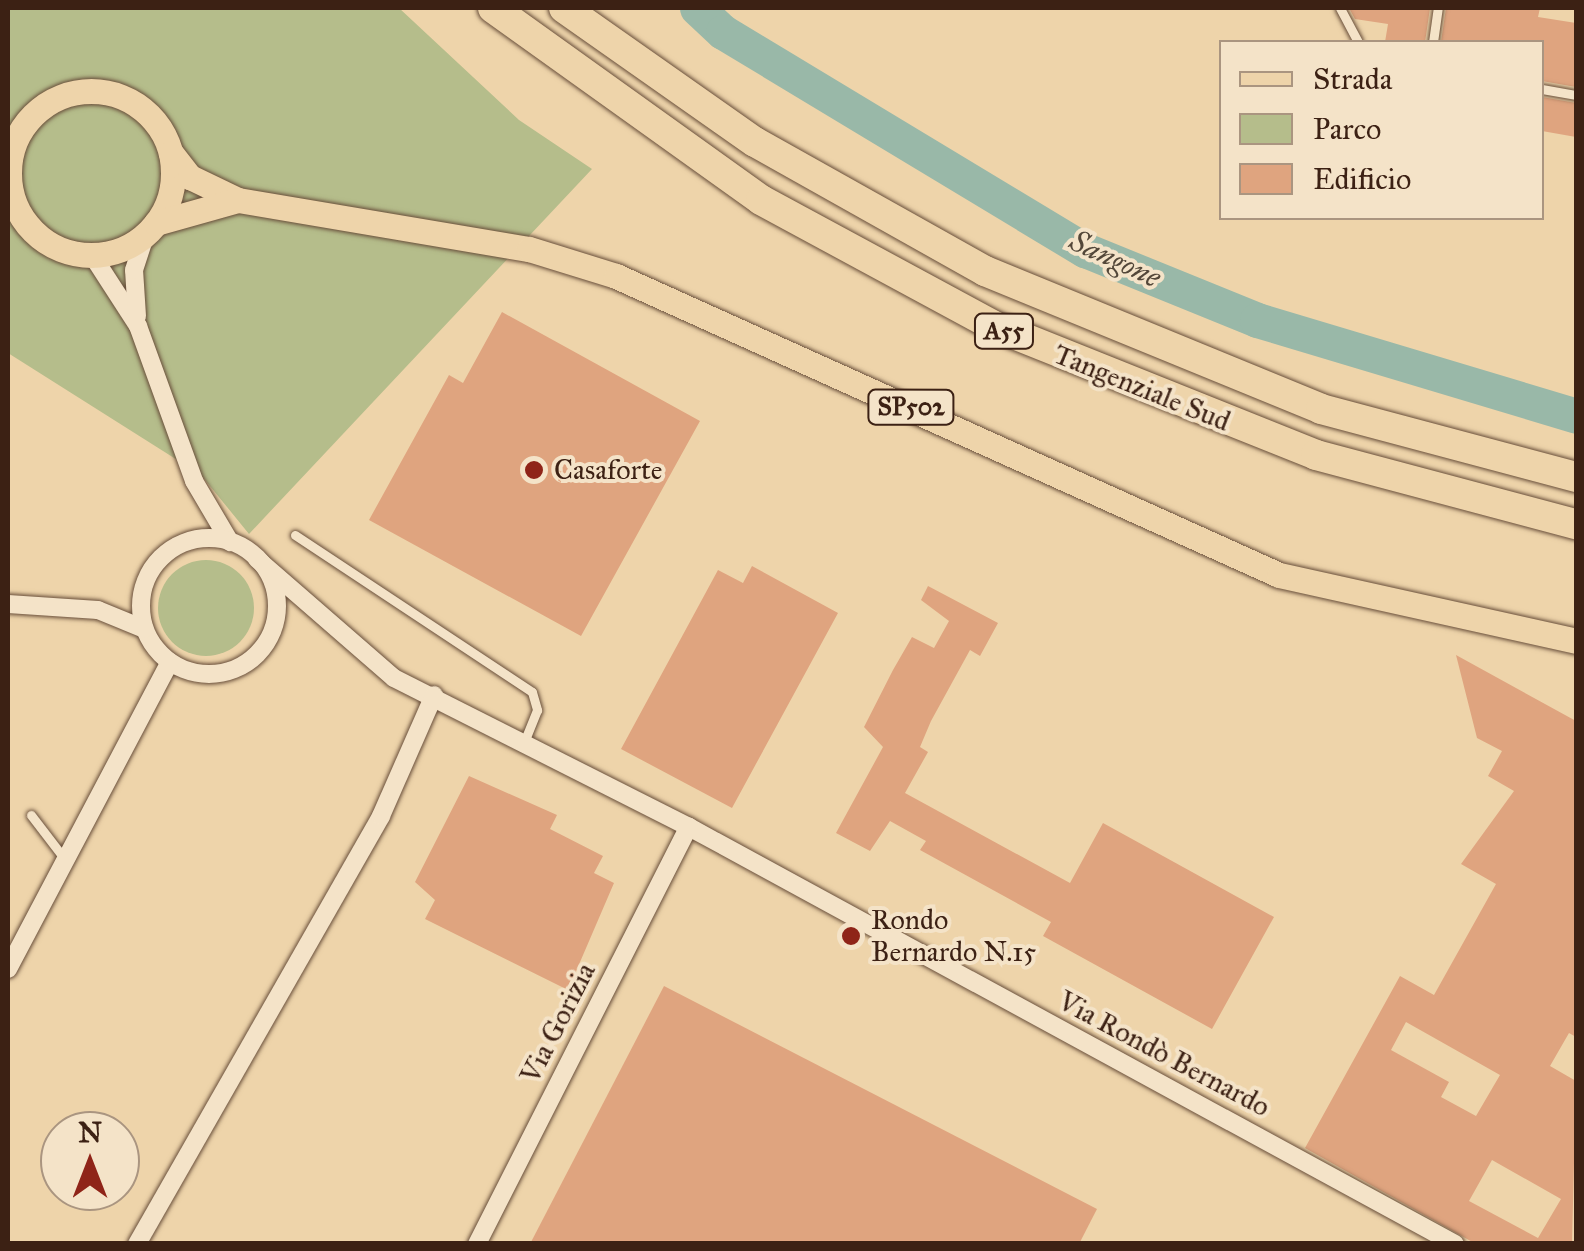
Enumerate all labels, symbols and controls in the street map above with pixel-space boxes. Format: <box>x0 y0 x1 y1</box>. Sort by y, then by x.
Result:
legend <box>1219 40 1544 220</box>
text: Strada <box>1313 61 1393 97</box>
text: Parco <box>1313 111 1381 147</box>
text: Edificio <box>1313 161 1411 197</box>
water label: Sangone <box>1064 222 1166 296</box>
road number: A55 <box>972 311 1036 351</box>
street label: Tangenziale Sud <box>1049 337 1235 439</box>
road number: SP502 <box>866 387 956 427</box>
place label: Casaforte <box>554 453 662 487</box>
marker: Casaforte <box>523 459 545 481</box>
place label: Rondo Bernardo N.15 <box>871 903 1036 969</box>
marker: Rondo Bernardo N.15 <box>840 925 862 947</box>
street label: Via Gorizia <box>513 957 603 1089</box>
street label: Via Rondò Bernardo <box>1052 984 1276 1124</box>
north arrow <box>40 1111 140 1211</box>
text: N <box>78 1115 102 1150</box>

